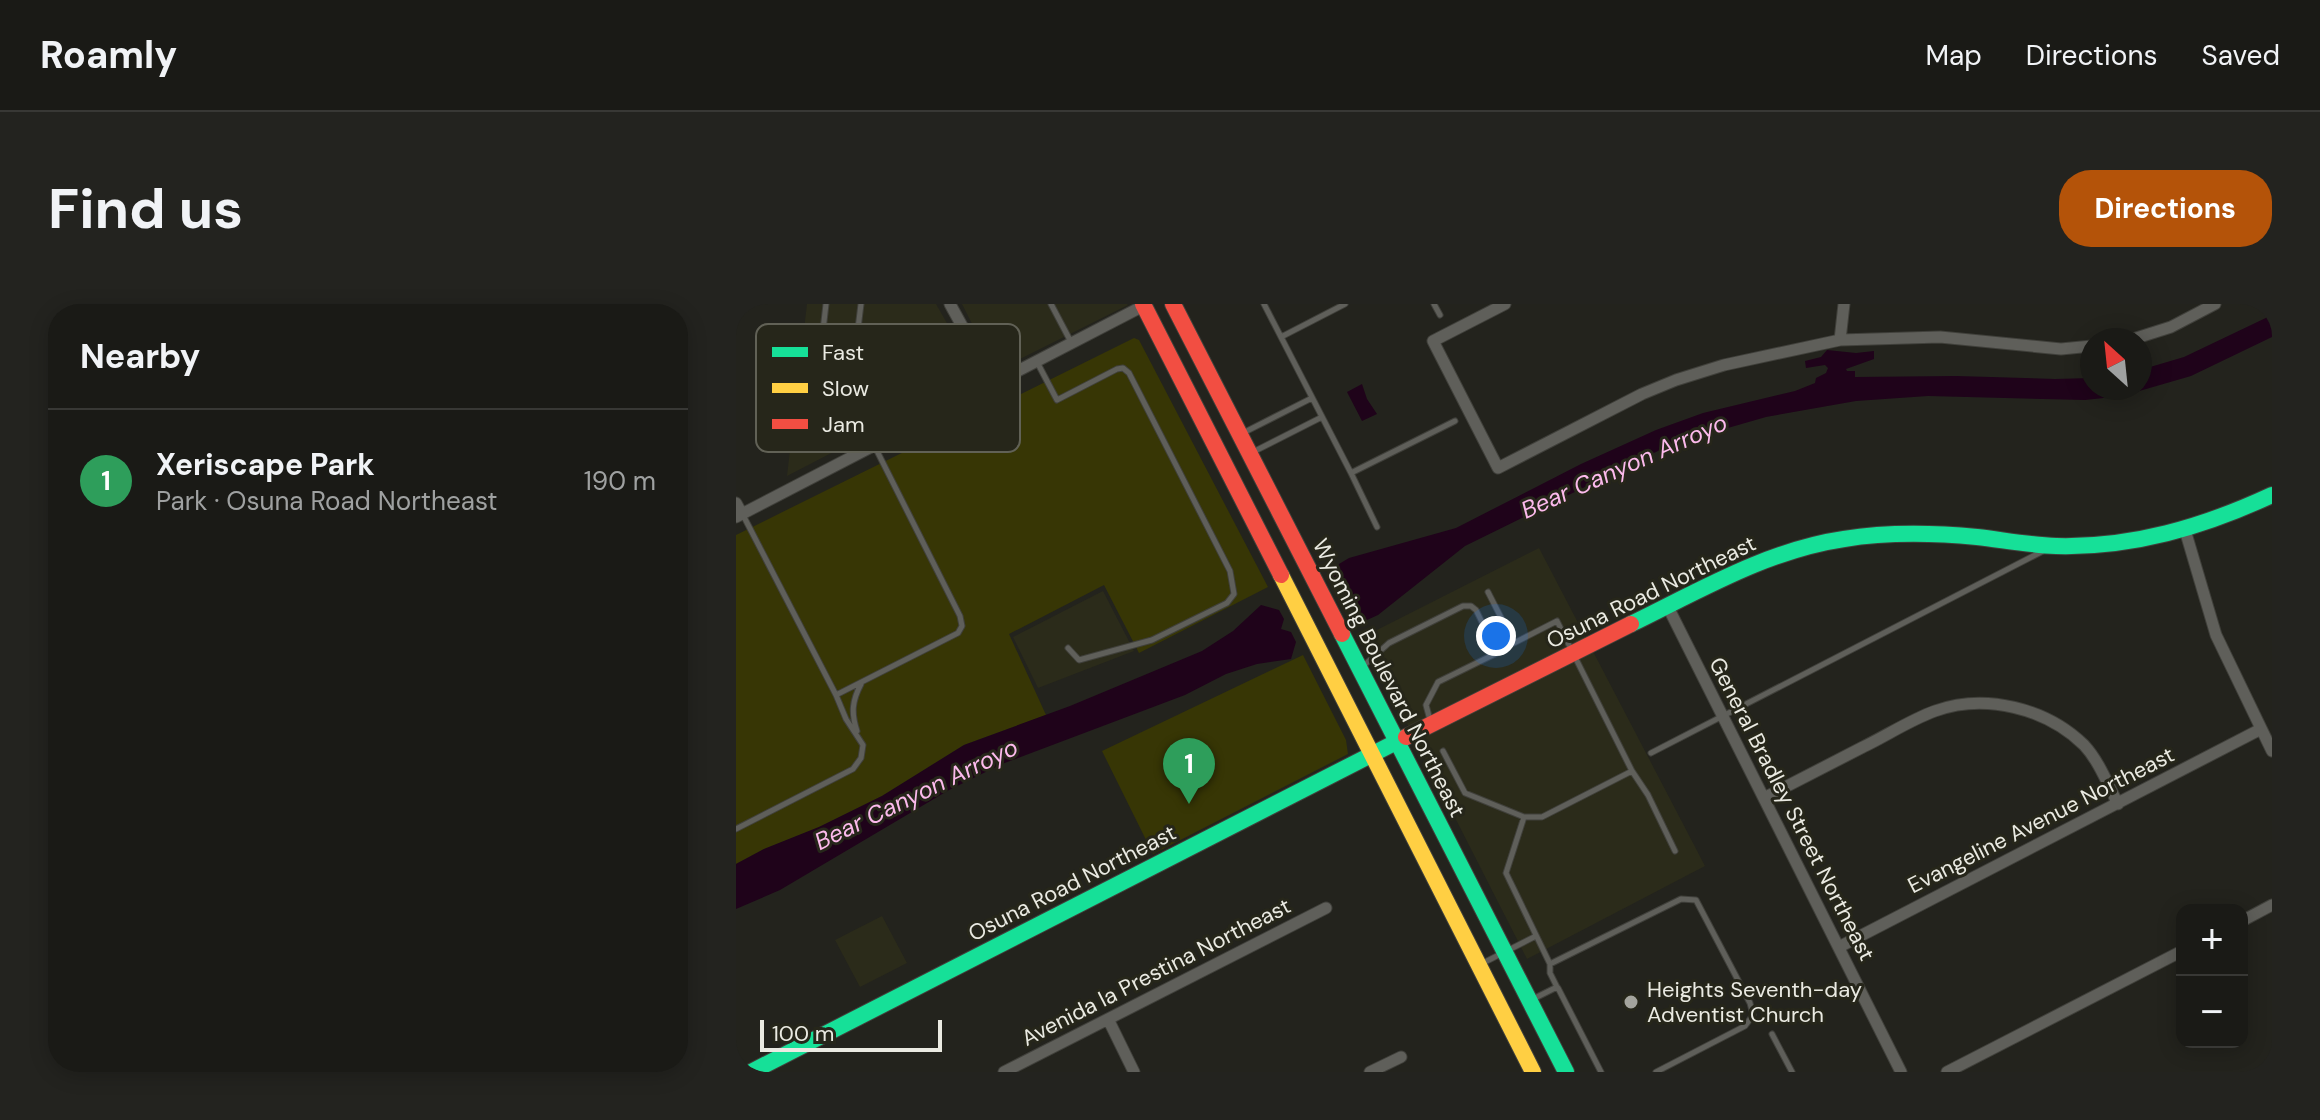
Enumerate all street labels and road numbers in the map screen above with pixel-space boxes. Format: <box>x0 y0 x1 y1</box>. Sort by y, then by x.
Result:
street label: Osuna Road Northeast <box>1541 529 1761 655</box>
street label: Wyoming Boulevard Northeast <box>1306 534 1472 822</box>
street label: General Bradley Street Northeast <box>1703 652 1881 966</box>
street label: Evangeline Avenue Northeast <box>1903 740 2179 900</box>
street label: Osuna Road Northeast <box>963 818 1181 948</box>
street label: Avenida la Prestina Northeast <box>1016 891 1296 1053</box>

